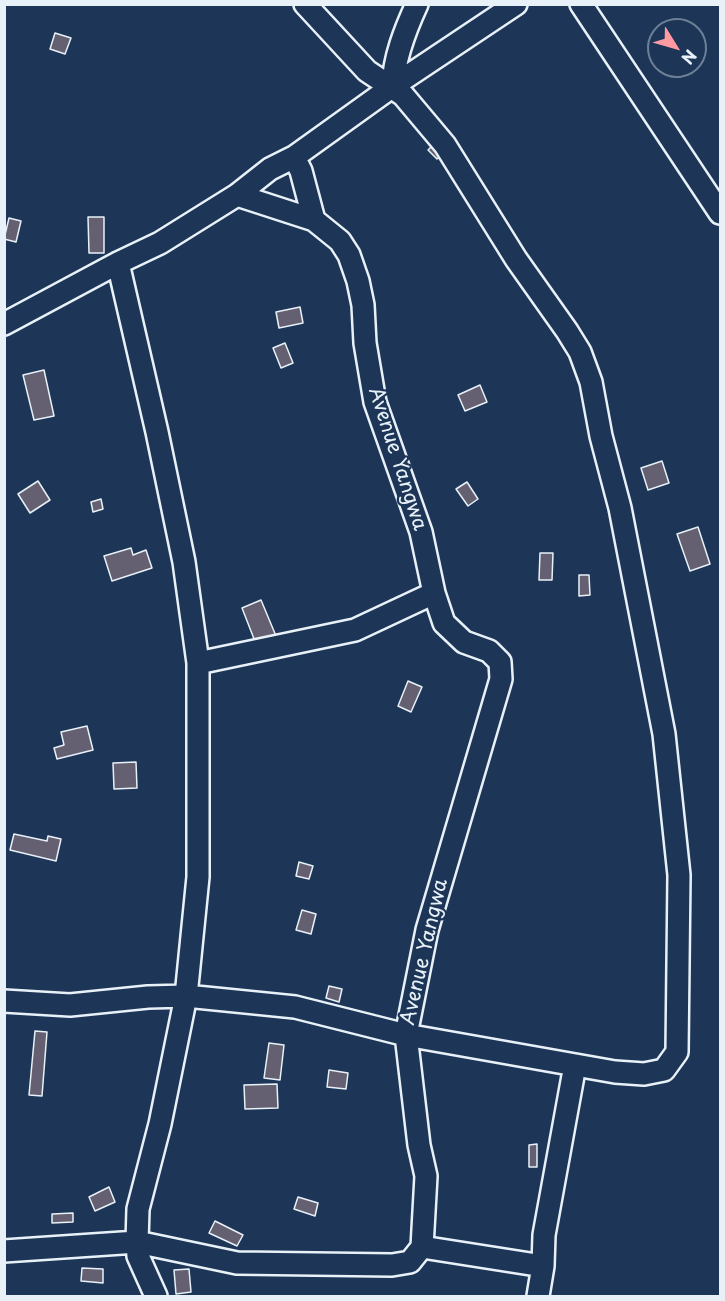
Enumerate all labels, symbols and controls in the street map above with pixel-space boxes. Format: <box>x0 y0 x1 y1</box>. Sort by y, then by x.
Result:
north arrow <box>647 18 707 78</box>
text: N <box>676 45 703 70</box>
street label: Avenue Yangwa <box>363 384 431 534</box>
street label: Avenue Yangwa <box>397 877 453 1027</box>

